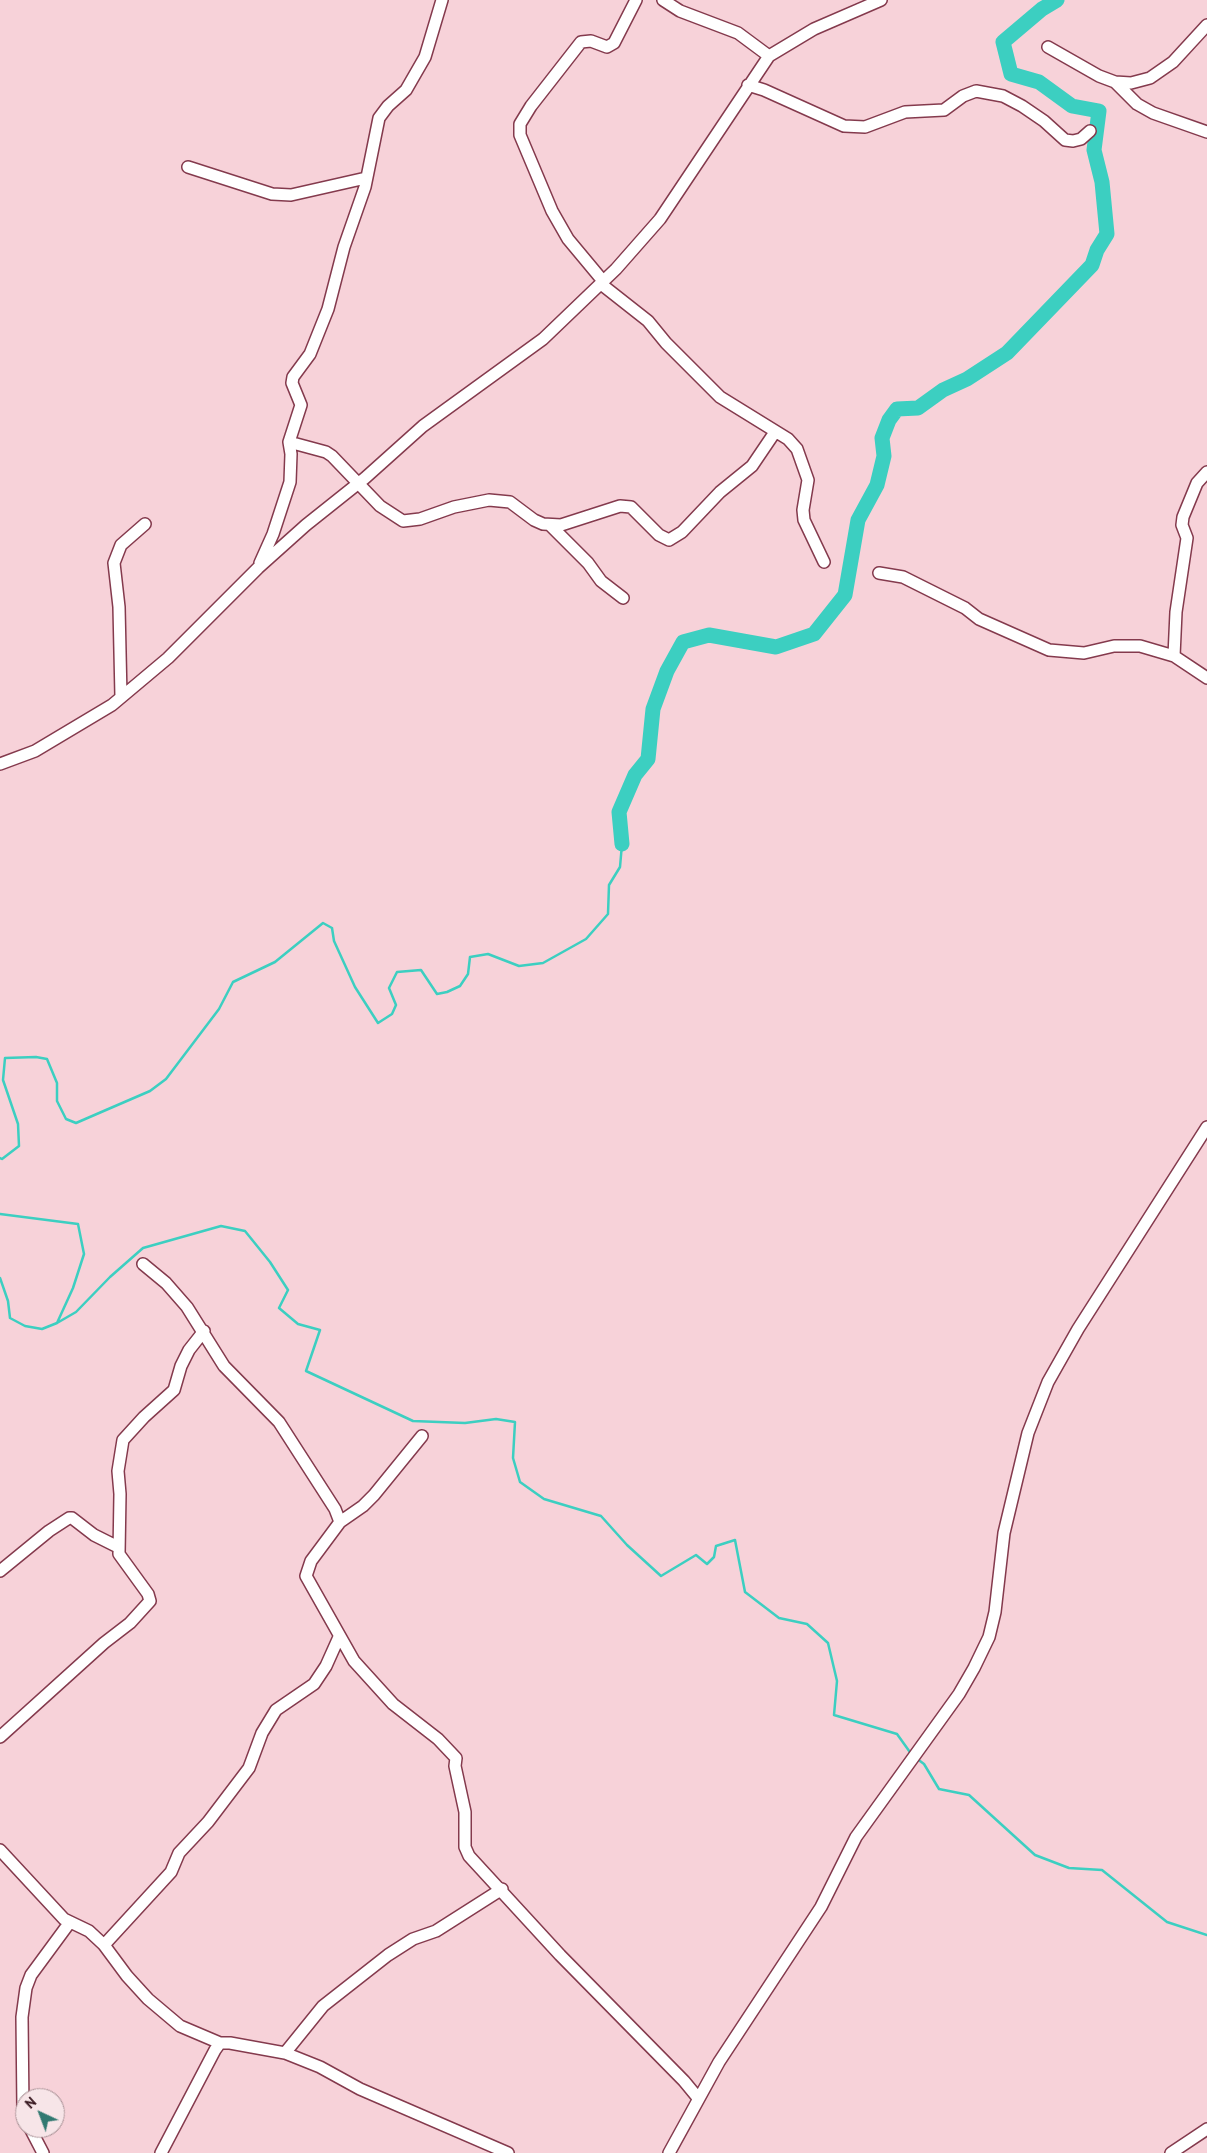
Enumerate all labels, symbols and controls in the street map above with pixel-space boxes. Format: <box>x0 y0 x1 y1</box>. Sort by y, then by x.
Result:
north arrow <box>15 2088 65 2138</box>
text: N <box>21 2093 40 2112</box>

